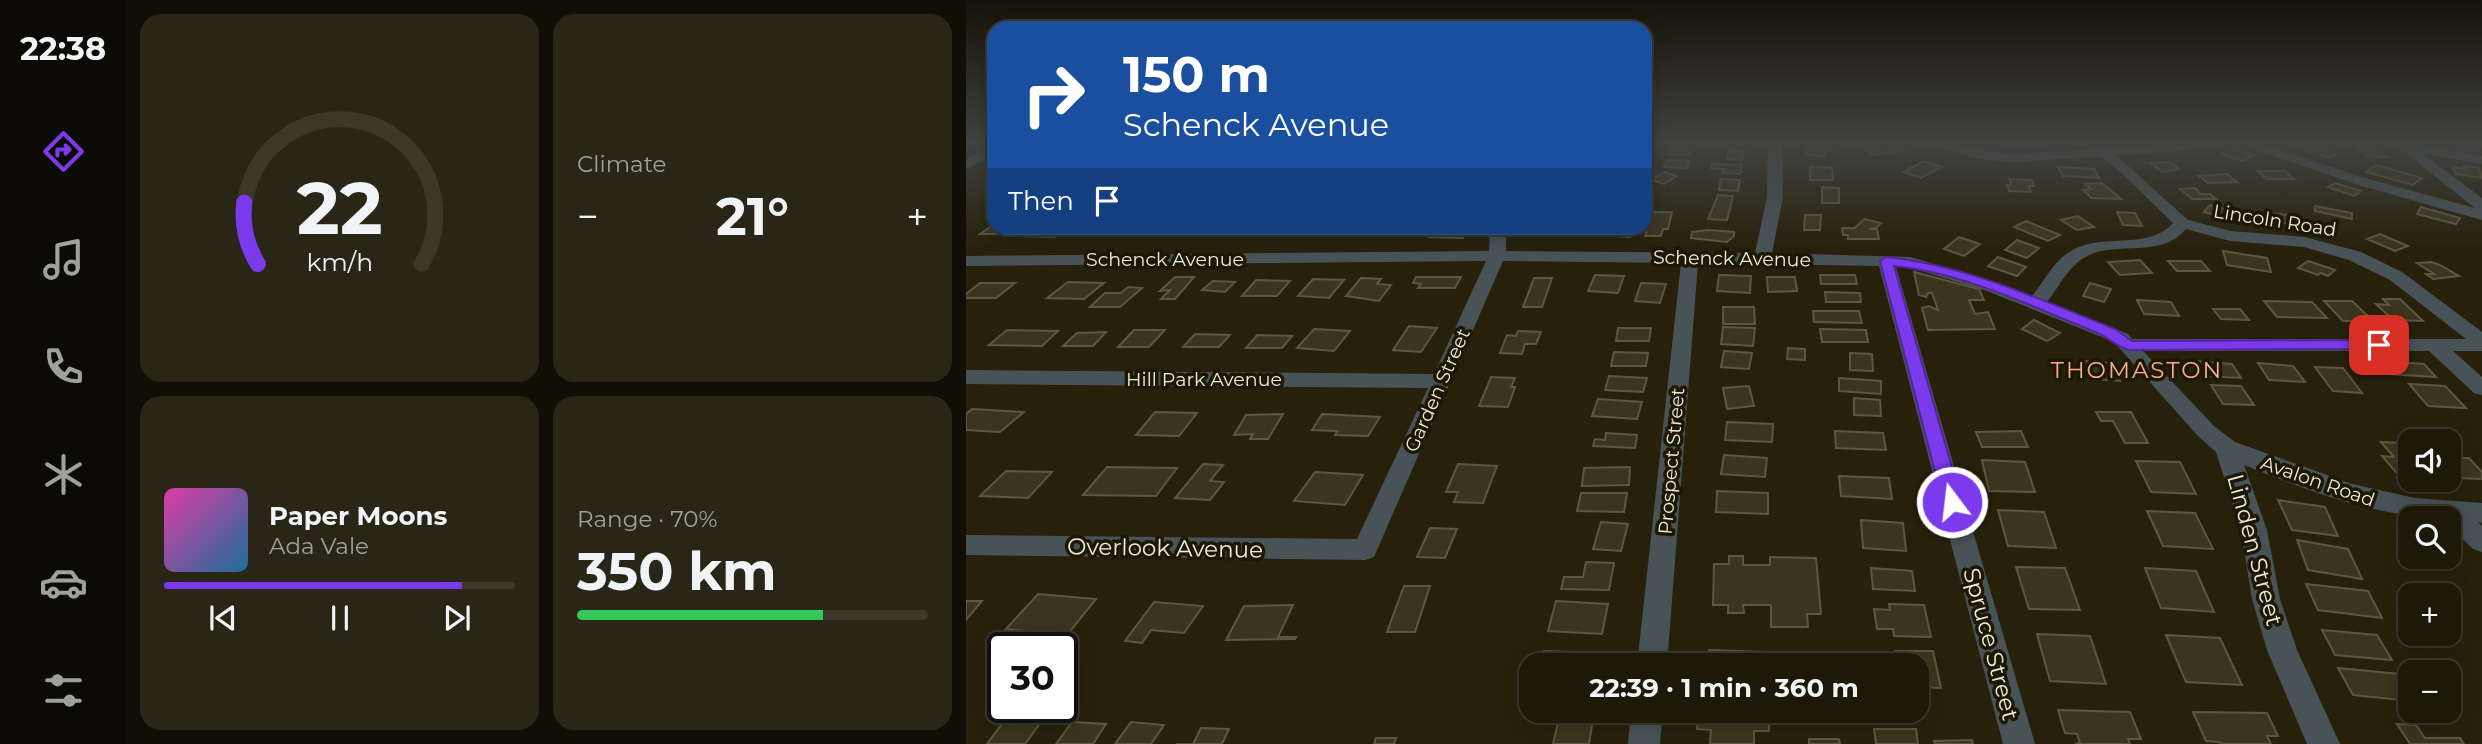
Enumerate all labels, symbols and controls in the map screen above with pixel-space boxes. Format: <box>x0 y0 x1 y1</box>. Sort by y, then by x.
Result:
text: 22:38 <box>20 29 106 68</box>
text: 150 m <box>1123 45 1270 104</box>
icon: right <box>1008 49 1099 140</box>
text: Schenck Avenue <box>1123 105 1389 144</box>
icon: directions <box>39 127 88 176</box>
text: Climate <box>577 150 666 178</box>
text: 22 <box>297 164 382 252</box>
icon: arrive <box>1088 182 1126 220</box>
text: 21° <box>716 185 789 248</box>
text: Then <box>1008 185 1074 217</box>
text: − <box>577 193 599 240</box>
text: + <box>906 193 928 240</box>
street label: Lincoln Road <box>2212 199 2338 242</box>
icon: music <box>39 235 88 284</box>
street label: Schenck Avenue <box>1653 246 1811 271</box>
text: km/h <box>306 247 373 277</box>
street label: Schenck Avenue <box>1086 248 1244 271</box>
pin <box>2349 315 2409 375</box>
street label: Garden Street <box>1400 325 1475 456</box>
icon: arrive <box>2360 326 2398 364</box>
icon: phone <box>39 342 88 391</box>
district label: THOMASTON <box>2051 356 2223 384</box>
street label: Hill Park Avenue <box>1126 368 1282 391</box>
street label: Prospect Street <box>1654 387 1689 535</box>
map controls <box>2398 429 2461 723</box>
button: sound <box>2398 429 2461 492</box>
icon: climate <box>39 450 88 499</box>
street label: Avalon Road <box>2258 451 2378 512</box>
position arrow <box>1915 465 1989 539</box>
street label: Linden Street <box>2221 471 2289 629</box>
text: Paper Moons <box>269 500 447 532</box>
text: Range · 70% <box>577 505 718 533</box>
button: search <box>2398 506 2461 569</box>
text: Ada Vale <box>269 532 369 560</box>
street label: Overlook Avenue <box>1067 532 1263 564</box>
text: 350 km <box>577 540 777 603</box>
icon: car <box>39 558 88 607</box>
street label: Spruce Street <box>1957 565 2025 723</box>
button: + <box>2398 583 2461 646</box>
icon: previous <box>204 599 242 637</box>
icon: pause <box>321 599 359 637</box>
icon: next <box>438 599 476 637</box>
speed limit sign: 30 <box>987 632 1078 723</box>
button: − <box>2398 660 2461 723</box>
icon: filters <box>39 666 88 715</box>
text: 22:39 · 1 min · 360 m <box>1589 672 1859 704</box>

